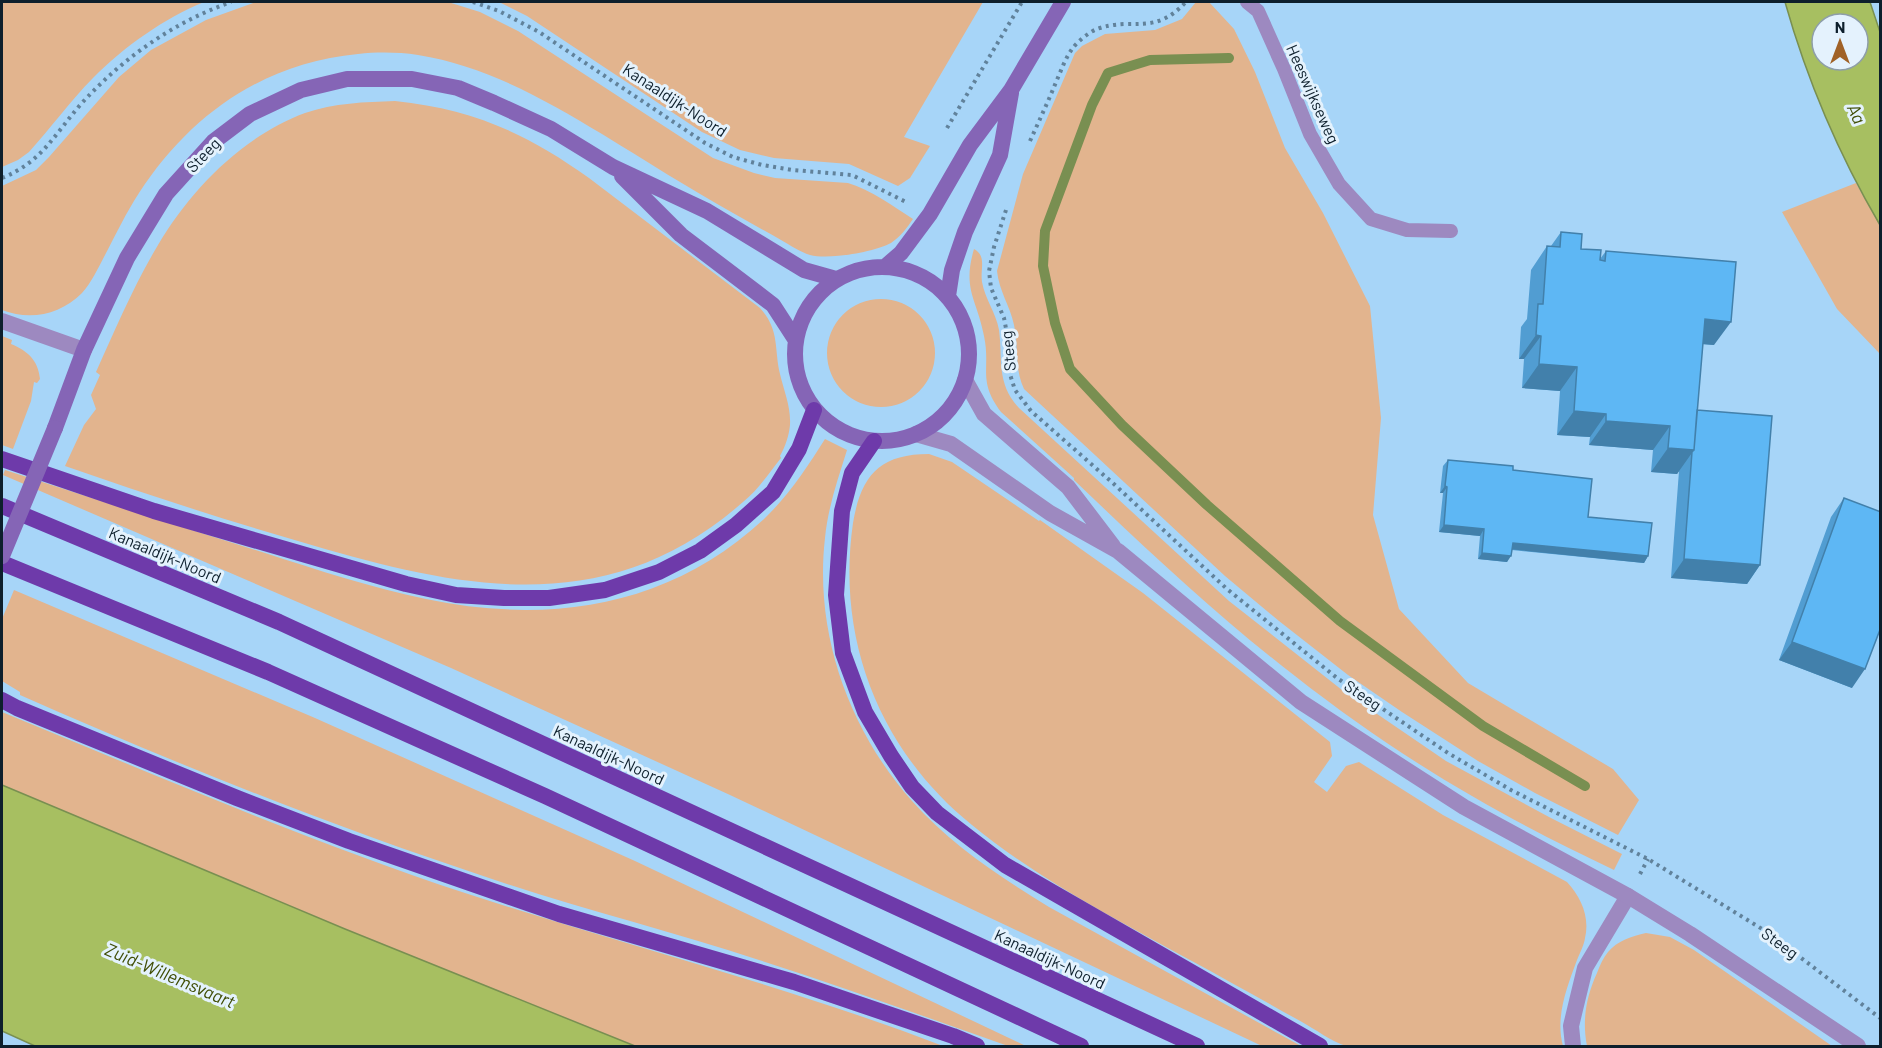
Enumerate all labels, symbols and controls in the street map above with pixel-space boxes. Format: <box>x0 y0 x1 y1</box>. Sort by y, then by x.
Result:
north arrow <box>1810 12 1870 72</box>
text: N <box>1835 17 1845 36</box>
street label: Heeswijkseweg <box>1283 41 1344 146</box>
street label: Kanaaldijk-Noord <box>620 59 731 140</box>
water label: Aa <box>1843 100 1871 127</box>
street label: Steeg <box>182 133 224 176</box>
street label: Steeg <box>996 330 1019 372</box>
street label: Kanaaldijk-Noord <box>106 522 224 587</box>
street label: Steeg <box>1341 675 1385 714</box>
street label: Kanaaldijk-Noord <box>551 721 668 789</box>
street label: Steeg <box>1758 923 1802 962</box>
street label: Kanaaldijk-Noord <box>992 925 1109 993</box>
water label: Zuid-Willemsvaart <box>102 938 239 1013</box>

